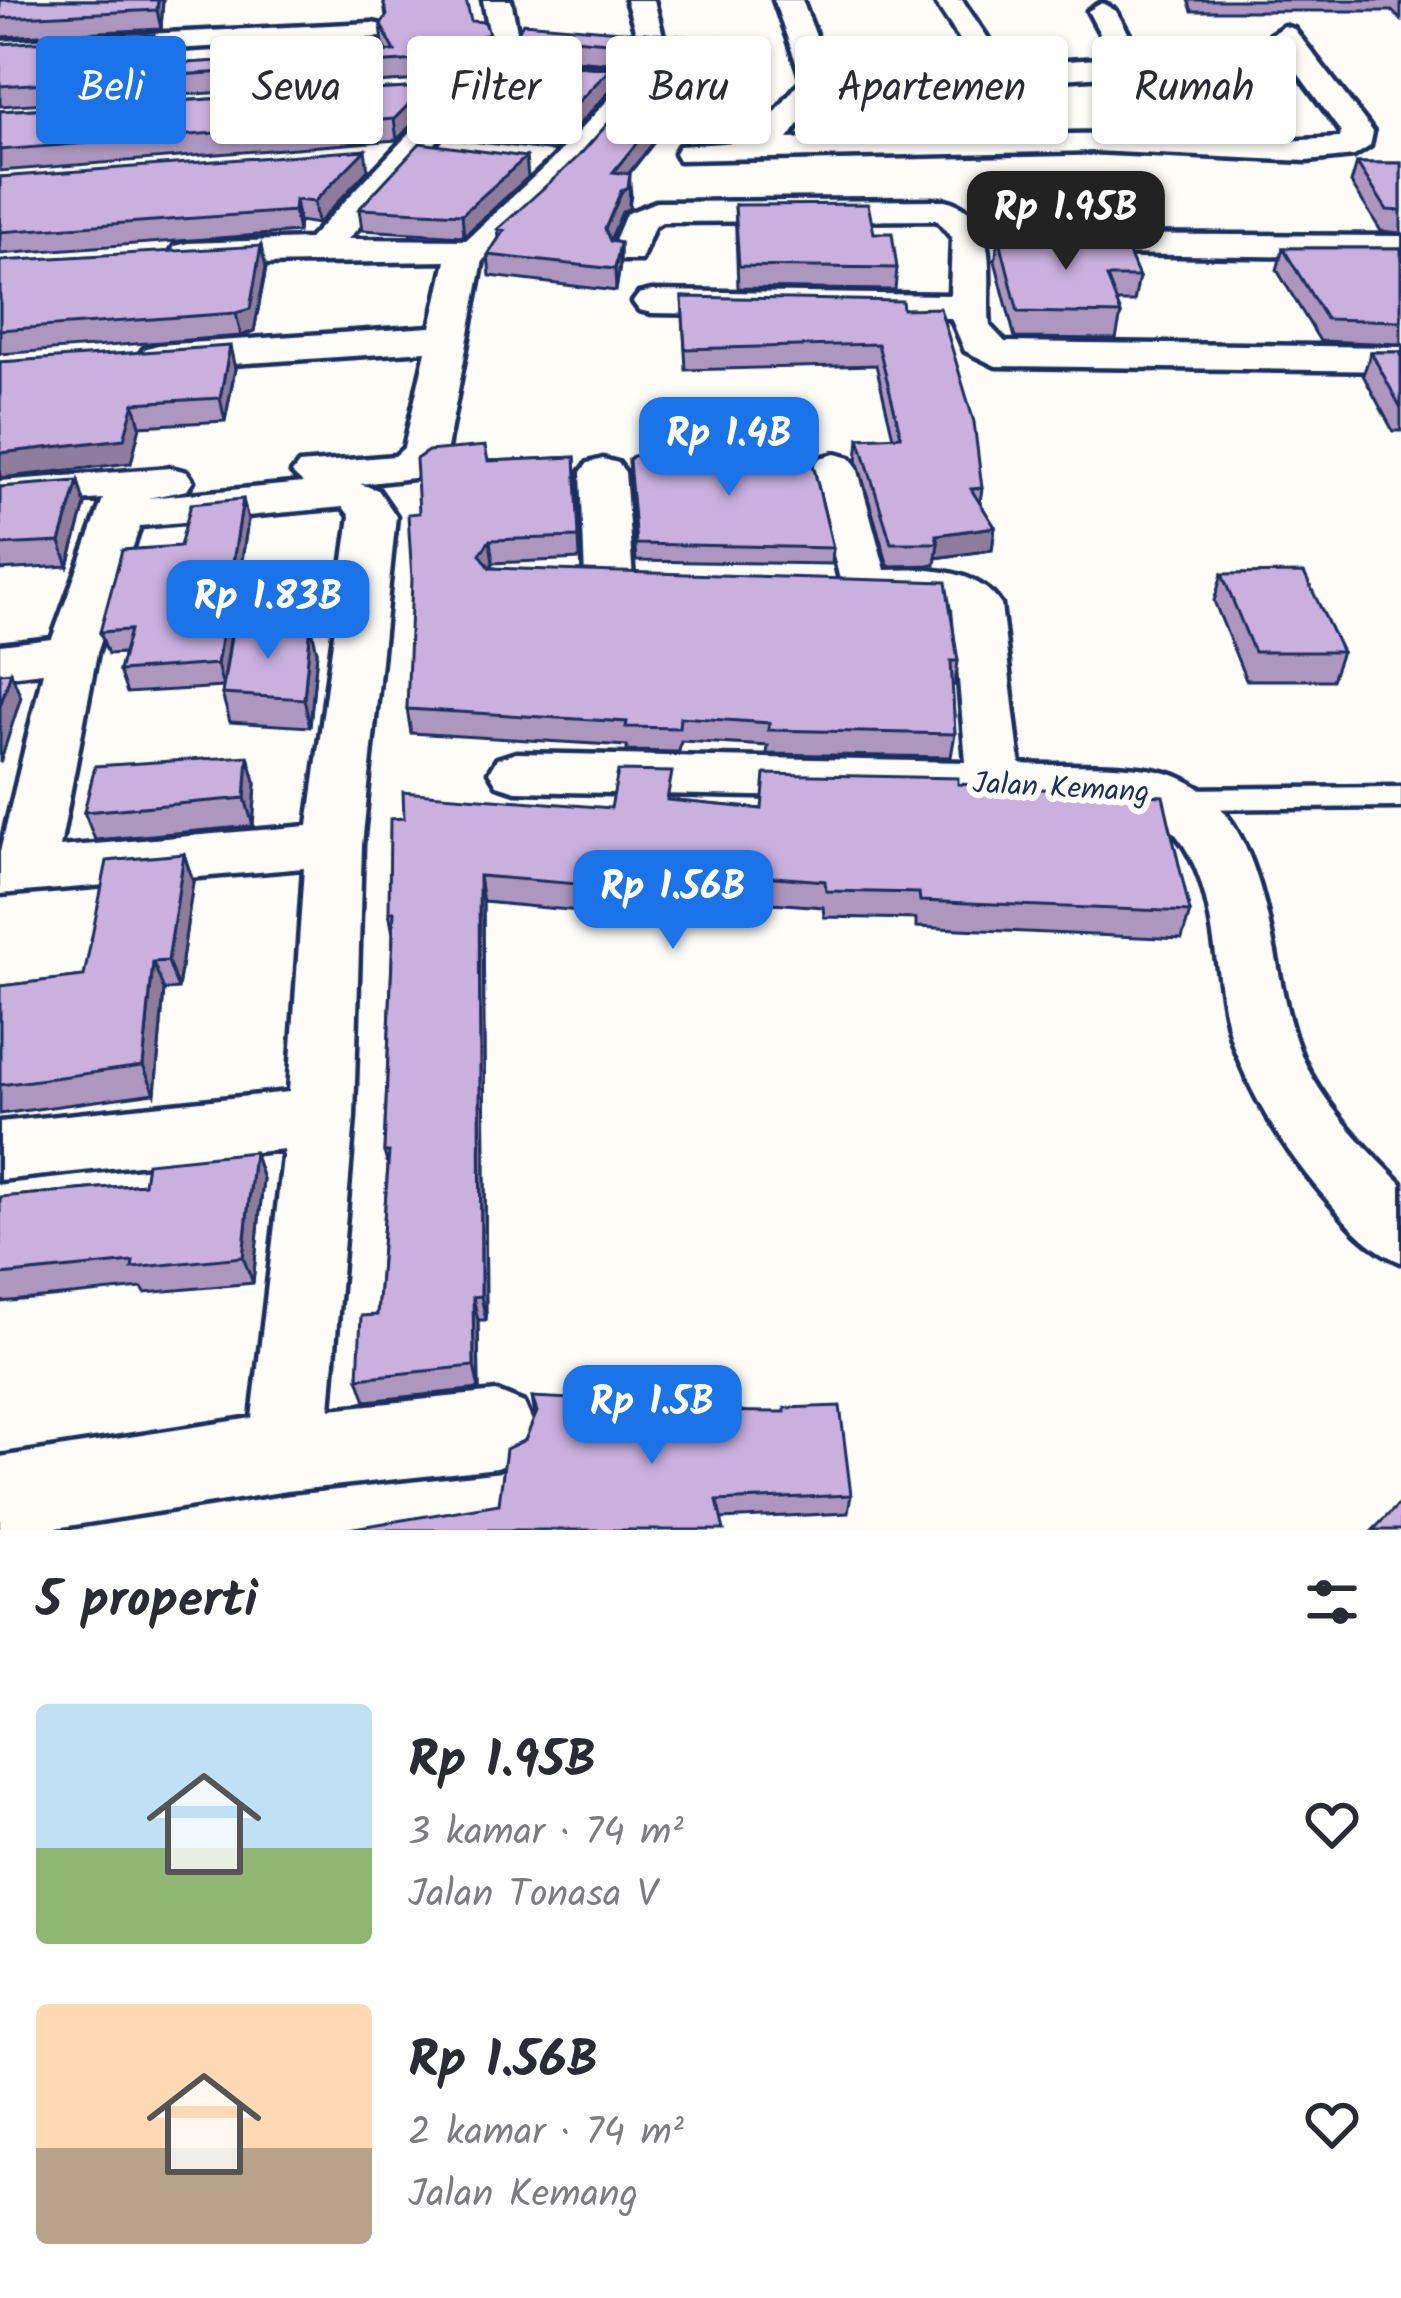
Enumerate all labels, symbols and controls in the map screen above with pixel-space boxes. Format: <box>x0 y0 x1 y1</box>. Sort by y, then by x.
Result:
chip: Beli <box>36 36 186 144</box>
chip: Sewa <box>210 36 383 144</box>
chip: Filter <box>407 36 582 144</box>
chip: Baru <box>606 36 771 144</box>
chip: Apartemen <box>795 36 1068 144</box>
chip: Rumah <box>1092 36 1296 144</box>
pin: Rp 1.95B <box>942 171 1190 273</box>
text: Rp 1.95B <box>994 179 1138 241</box>
pin: Rp 1.4B <box>618 397 840 499</box>
text: Rp 1.4B <box>666 405 792 467</box>
pin: Rp 1.83B <box>144 560 392 662</box>
text: Rp 1.83B <box>193 568 343 630</box>
street label: Jalan Kemang <box>971 760 1151 818</box>
pin: Rp 1.56B <box>549 850 797 952</box>
text: Rp 1.56B <box>600 858 746 920</box>
pin: Rp 1.5B <box>541 1365 763 1467</box>
text: Rp 1.5B <box>590 1373 714 1435</box>
text: 5 properti <box>36 1562 258 1643</box>
icon: filters <box>1299 1569 1365 1635</box>
text: Rp 1.95B <box>408 1722 597 1803</box>
icon: home <box>132 1752 276 1896</box>
icon: heart <box>1299 1791 1365 1857</box>
text: 3 kamar · 74 m² <box>408 1803 683 1865</box>
text: Jalan Tonasa V <box>408 1865 658 1927</box>
text: Rp 1.56B <box>408 2022 599 2103</box>
icon: home <box>132 2052 276 2196</box>
icon: heart <box>1299 2091 1365 2157</box>
text: 2 kamar · 74 m² <box>408 2103 684 2165</box>
text: Jalan Kemang <box>408 2165 638 2227</box>

